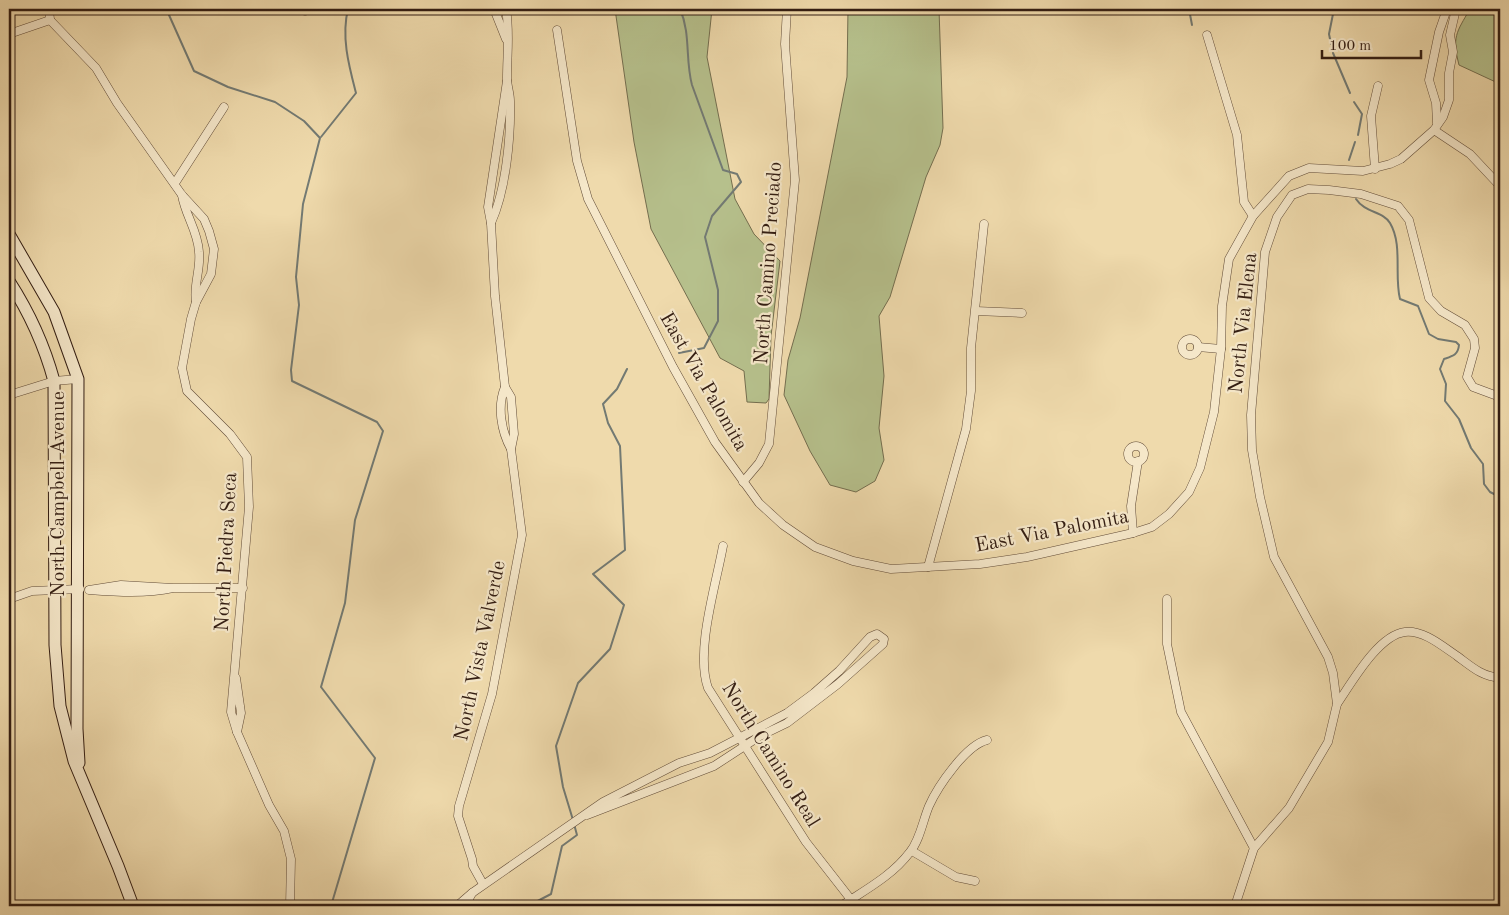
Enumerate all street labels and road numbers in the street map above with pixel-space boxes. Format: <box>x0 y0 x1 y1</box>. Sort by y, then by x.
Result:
street label: North Camino Preciado <box>752 161 786 365</box>
street label: North Via Elena <box>1227 251 1261 394</box>
street label: East Via Palomita <box>655 309 751 455</box>
street label: North Campbell Avenue <box>49 391 69 597</box>
street label: North Piedra Seca <box>213 472 241 632</box>
street label: East Via Palomita <box>973 507 1131 557</box>
street label: North Vista Valverde <box>452 559 510 743</box>
street label: North Camino Real <box>717 679 823 831</box>

